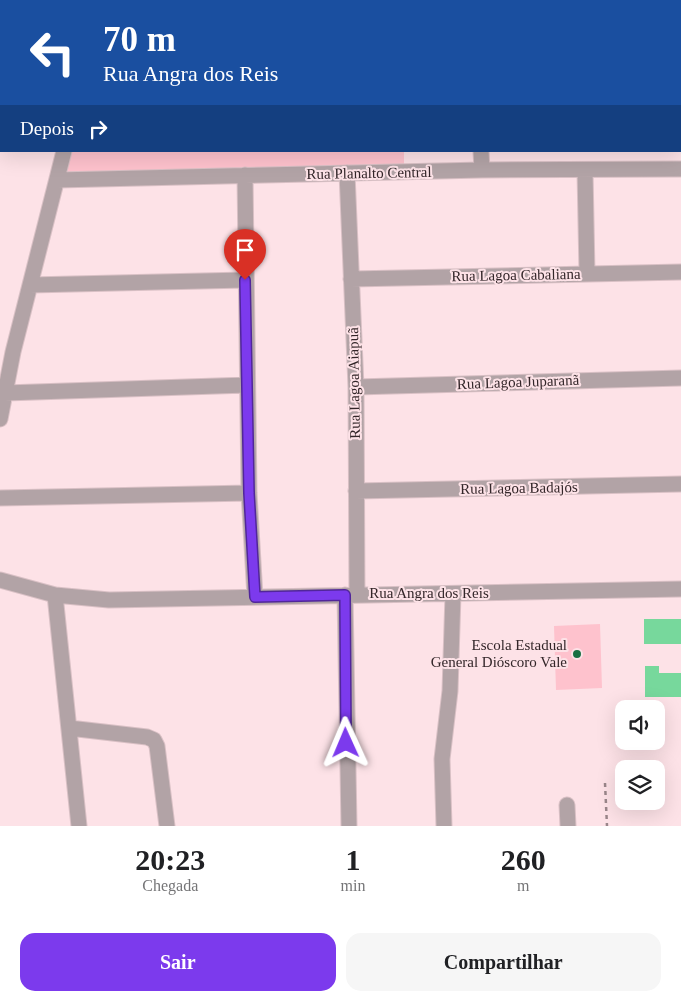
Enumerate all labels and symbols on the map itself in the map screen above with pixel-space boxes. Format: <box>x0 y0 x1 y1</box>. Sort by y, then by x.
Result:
street label: Rua Planalto Central <box>306 164 432 182</box>
pin <box>224 229 266 280</box>
street label: Rua Lagoa Cabaliana <box>451 266 581 284</box>
street label: Rua Lagoa Aiapuã <box>345 327 363 439</box>
street label: Rua Lagoa Juparanã <box>457 372 580 392</box>
street label: Rua Lagoa Badajós <box>460 479 578 497</box>
street label: Rua Angra dos Reis <box>369 585 489 601</box>
place label: Escola Estadual General Dióscoro Vale <box>431 637 567 670</box>
marker: Escola Estadual General Dióscoro Vale <box>571 648 583 660</box>
position arrow <box>319 716 371 768</box>

